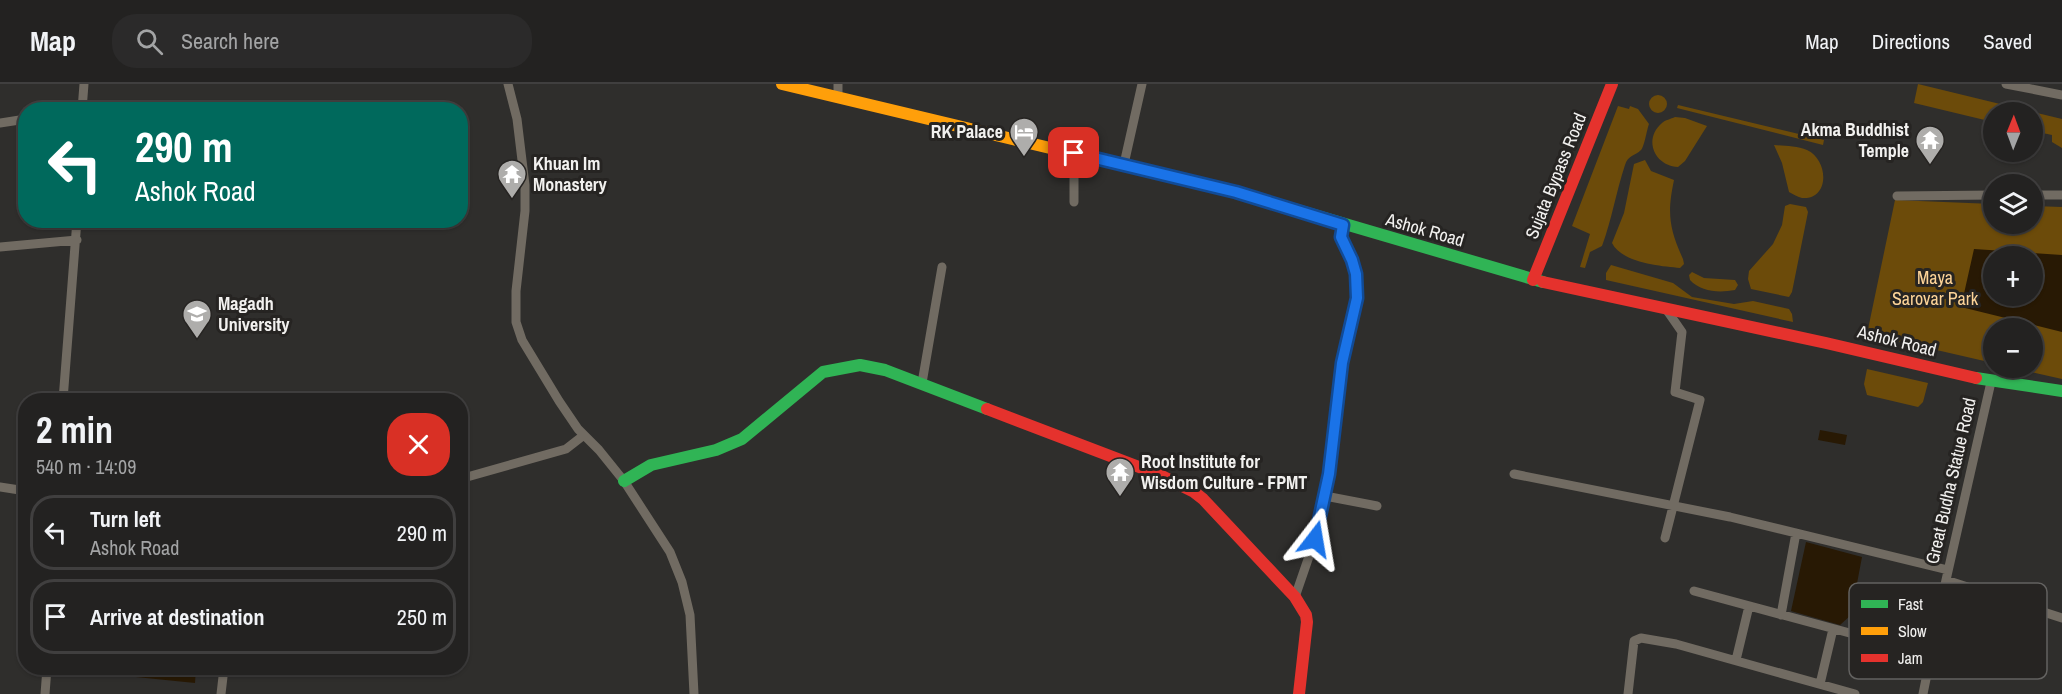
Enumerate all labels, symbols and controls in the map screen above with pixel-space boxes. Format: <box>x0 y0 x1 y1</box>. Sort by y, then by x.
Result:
search box <box>112 14 532 68</box>
text: Map <box>30 22 76 60</box>
icon: search <box>133 25 166 58</box>
text: Search here <box>181 26 279 56</box>
text: Map <box>1805 27 1839 56</box>
text: Directions <box>1872 27 1950 56</box>
text: Saved <box>1983 27 2032 56</box>
north arrow <box>1983 102 2043 162</box>
map controls <box>1983 102 2043 378</box>
street label: Sujata Bypass Road <box>1519 109 1592 243</box>
hotel icon: RK Palace <box>1008 116 1040 158</box>
place label: Akma Buddhist Temple <box>1801 117 1909 163</box>
text: 290 m <box>135 119 233 175</box>
place label: RK Palace <box>931 119 1003 144</box>
temple icon: Akma Buddhist Temple <box>1914 124 1946 166</box>
icon: left <box>36 126 114 204</box>
pin <box>1048 127 1099 178</box>
icon: arrive <box>1057 136 1090 169</box>
place label: Khuan Im Monastery <box>533 151 608 197</box>
temple icon: Khuan Im Monastery <box>496 158 528 200</box>
text: Ashok Road <box>135 173 256 209</box>
button: layers <box>1983 174 2043 234</box>
street label: Ashok Road <box>1382 206 1467 253</box>
button: + <box>1983 246 2043 306</box>
park label: Maya Sarovar Park <box>1892 265 1979 311</box>
place label: Magadh University <box>218 291 290 337</box>
school or university icon: Magadh University <box>181 298 213 340</box>
street label: Ashok Road <box>1854 318 1939 362</box>
button: − <box>1983 318 2043 378</box>
street label: Great Budha Statue Road <box>1919 395 1982 566</box>
text: 2 min <box>36 406 113 454</box>
button: close <box>387 413 450 476</box>
place label: Root Institute for Wisdom Culture - FPMT <box>1141 449 1307 495</box>
text: 540 m · 14:09 <box>36 453 136 480</box>
temple icon: Root Institute for Wisdom Culture - FPMT <box>1104 456 1136 498</box>
text: Turn left <box>90 504 161 534</box>
position arrow <box>1283 507 1347 571</box>
icon: left <box>39 516 72 549</box>
text: 290 m <box>397 518 447 548</box>
text: Ashok Road <box>90 534 179 561</box>
legend <box>1849 583 2047 679</box>
text: Fast <box>1898 593 1923 615</box>
icon: arrive <box>39 600 72 633</box>
text: Arrive at destination <box>90 602 264 632</box>
text: 250 m <box>397 602 447 632</box>
text: Slow <box>1898 620 1927 642</box>
text: Jam <box>1898 647 1923 669</box>

